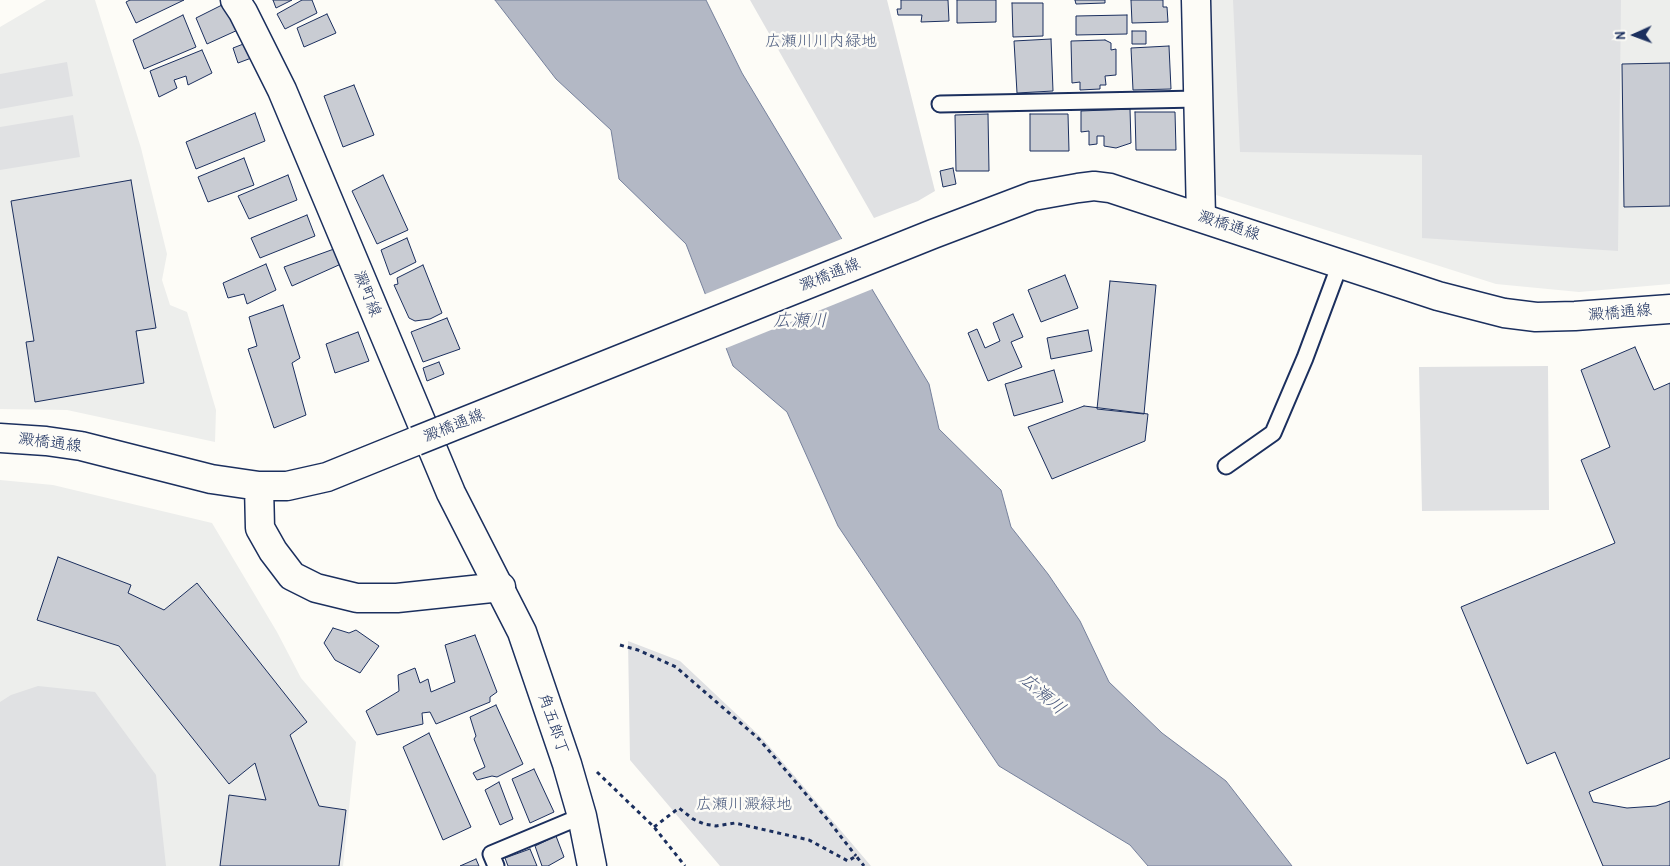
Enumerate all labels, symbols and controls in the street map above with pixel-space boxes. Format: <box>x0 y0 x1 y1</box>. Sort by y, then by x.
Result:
north arrow <box>1610 10 1660 60</box>
text: N <box>1610 31 1629 40</box>
park label: 広瀬川川内緑地 <box>765 32 877 52</box>
street label: 澱橋通線 <box>1196 207 1262 245</box>
street label: 澱橋通線 <box>797 254 863 296</box>
street label: 澱町線 <box>349 268 385 320</box>
street label: 澱橋通線 <box>1587 301 1653 325</box>
water label: 広瀬川 <box>773 310 827 332</box>
street label: 澱橋通線 <box>421 405 487 447</box>
street label: 澱橋通線 <box>17 430 83 456</box>
water label: 広瀬川 <box>1015 668 1069 720</box>
street label: 角五郎丁 <box>534 691 572 757</box>
park label: 広瀬川澱緑地 <box>696 795 792 815</box>

